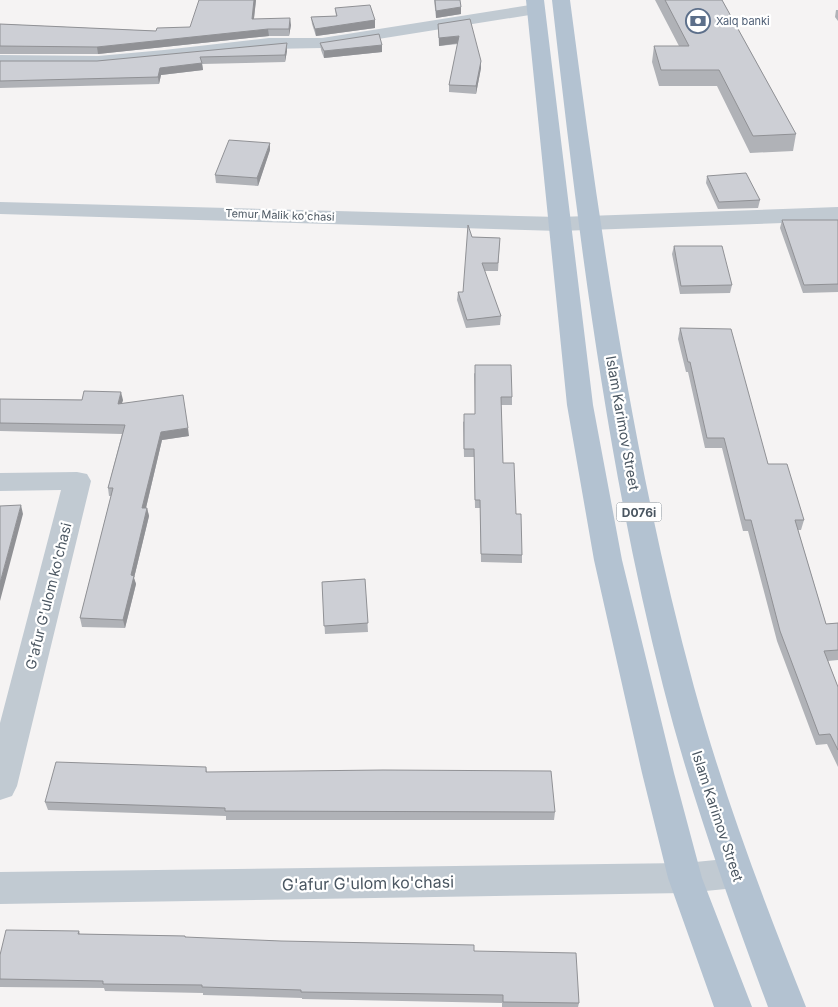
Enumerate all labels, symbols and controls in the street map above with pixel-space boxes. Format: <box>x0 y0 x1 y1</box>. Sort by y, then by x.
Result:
bank icon: Xalq banki <box>685 8 711 34</box>
place label: Xalq banki <box>716 14 770 28</box>
street label: Temur Malik ko'chasi <box>225 206 335 224</box>
street label: Islam Karimov Street <box>603 354 643 492</box>
road number: D076i <box>616 502 662 522</box>
street label: G'afur G'ulom ko'chasi <box>22 521 74 671</box>
street label: Islam Karimov Street <box>689 748 747 884</box>
street label: G'afur G'ulom ko'chasi <box>282 872 454 894</box>

